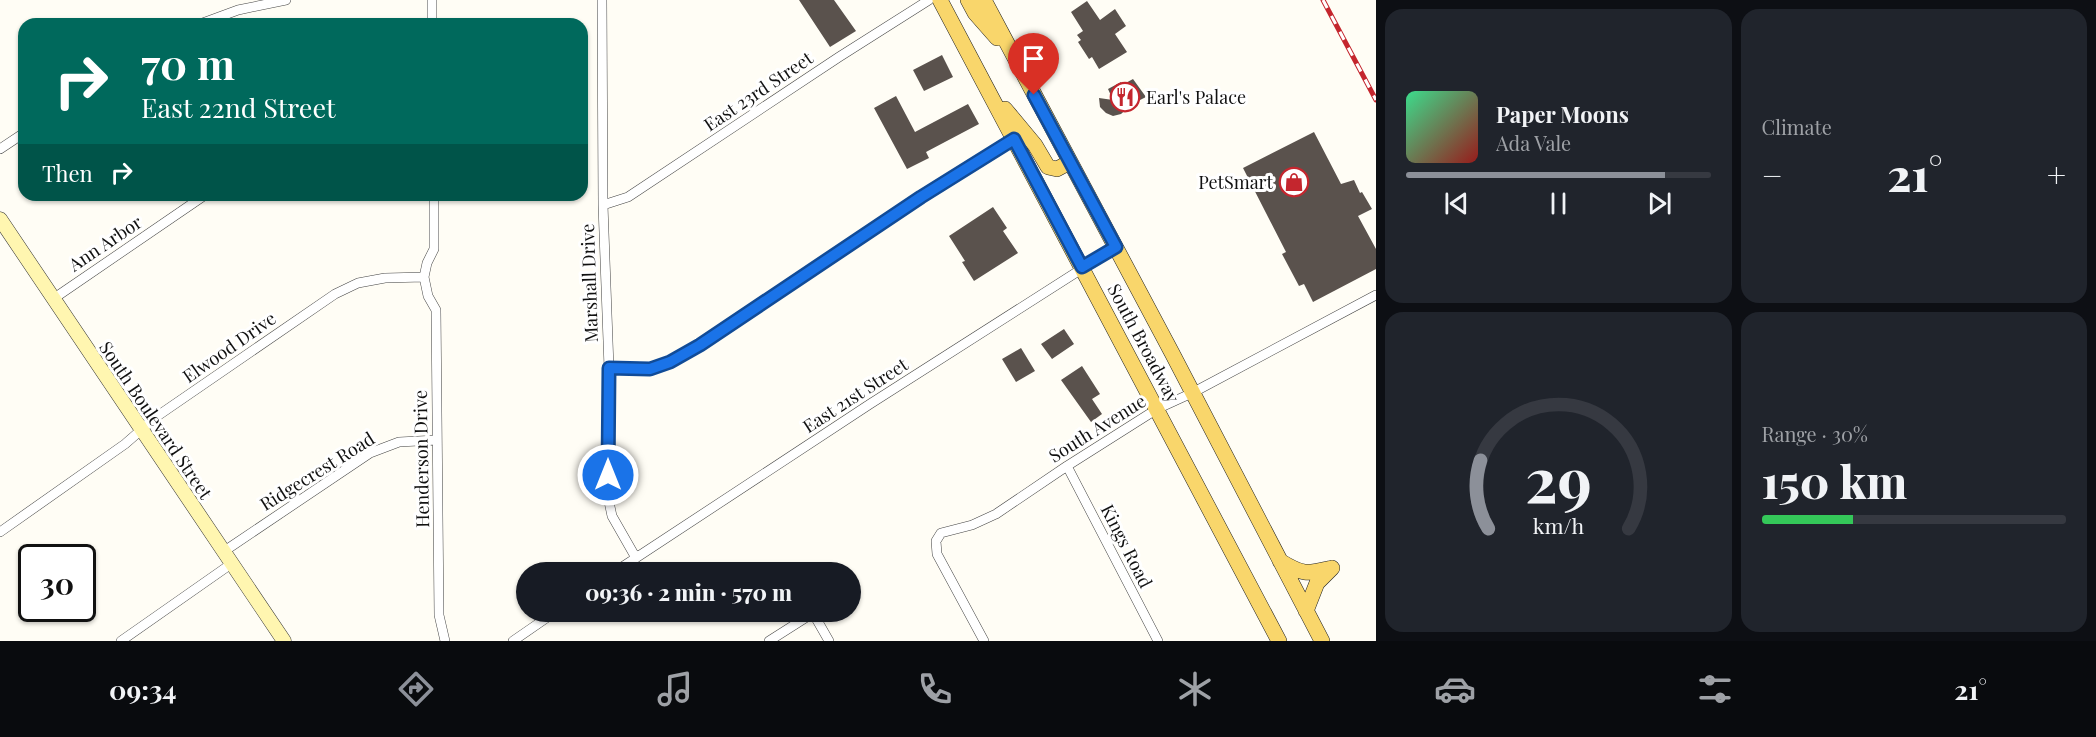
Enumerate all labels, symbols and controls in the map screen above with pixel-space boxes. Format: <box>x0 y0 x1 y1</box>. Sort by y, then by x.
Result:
pin <box>1008 33 1059 95</box>
text: 70 m <box>141 35 235 91</box>
icon: right <box>42 42 120 120</box>
icon: arrive <box>1017 42 1050 75</box>
street label: East 23rd Street <box>699 45 818 136</box>
restaurant icon: Earl's Palace <box>1109 81 1141 113</box>
place label: Earl's Palace <box>1146 85 1246 109</box>
text: East 22nd Street <box>141 89 336 125</box>
text: Paper Moons <box>1496 99 1629 129</box>
text: Climate <box>1762 113 1832 140</box>
text: Ada Vale <box>1496 129 1571 156</box>
text: 21° <box>1887 143 1942 203</box>
text: − <box>1762 152 1783 196</box>
text: + <box>2047 152 2066 196</box>
icon: right <box>105 156 138 189</box>
text: Then <box>42 158 93 188</box>
shop icon: PetSmart <box>1278 166 1310 198</box>
place label: PetSmart <box>1198 170 1274 194</box>
icon: previous <box>1440 187 1473 220</box>
icon: pause <box>1542 187 1575 220</box>
icon: next <box>1643 187 1676 220</box>
street label: Ann Arbor <box>63 210 146 277</box>
street label: Marshall Drive <box>575 223 603 343</box>
street label: South Broadway <box>1103 279 1185 407</box>
street label: Elwood Drive <box>178 306 280 388</box>
street label: South Boulevard Street <box>94 336 218 504</box>
street label: East 21st Street <box>798 352 913 438</box>
street label: South Avenue <box>1044 389 1150 467</box>
street label: Henderson Drive <box>408 390 434 528</box>
text: Range · 30% <box>1762 420 1868 447</box>
street label: Ridgecrest Road <box>255 426 379 516</box>
text: 29 <box>1525 435 1592 519</box>
position arrow <box>576 443 640 507</box>
text: 150 km <box>1762 450 1907 510</box>
street label: Kings Road <box>1096 500 1158 592</box>
text: km/h <box>1533 511 1584 539</box>
speed limit sign: 30 <box>18 544 96 622</box>
text: 09:36 · 2 min · 570 m <box>585 577 792 607</box>
icon: directions <box>395 668 437 710</box>
icon: music <box>654 668 696 710</box>
icon: phone <box>914 668 956 710</box>
icon: climate <box>1174 668 1216 710</box>
icon: car <box>1434 668 1476 710</box>
icon: filters <box>1694 668 1736 710</box>
text: 09:34 <box>109 671 177 707</box>
text: 21° <box>1954 671 1987 707</box>

